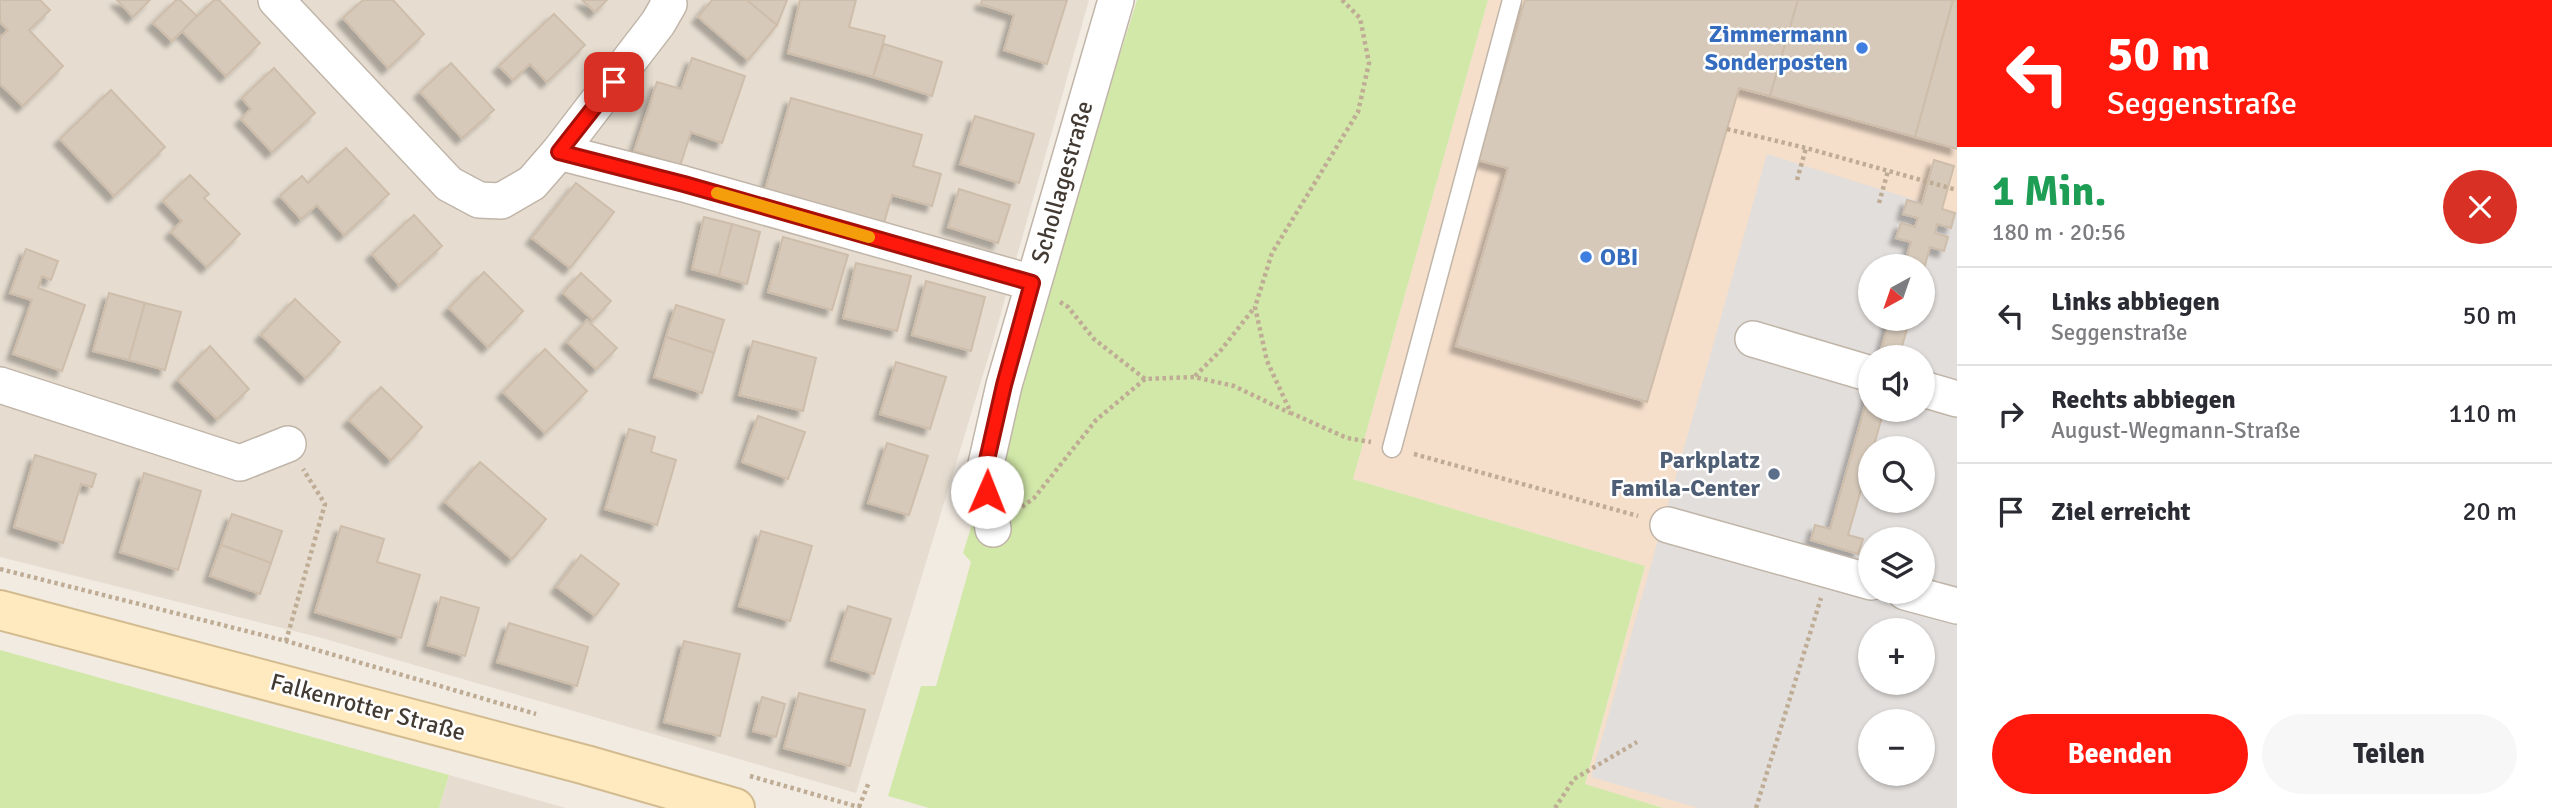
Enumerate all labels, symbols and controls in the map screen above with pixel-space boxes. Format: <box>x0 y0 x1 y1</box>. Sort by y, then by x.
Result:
place label: Zimmermann Sonderposten <box>1705 19 1848 77</box>
text: 50 m <box>2107 24 2210 84</box>
icon: left <box>1992 28 2083 119</box>
marker: Zimmermann Sonderposten <box>1854 40 1870 56</box>
pin <box>584 52 644 112</box>
icon: arrive <box>595 63 633 101</box>
text: Seggenstraße <box>2107 84 2297 123</box>
street label: Schollagestraße <box>1024 97 1100 267</box>
text: 1 Min. <box>1992 166 2106 217</box>
button: close <box>2443 170 2517 244</box>
text: 180 m · 20:56 <box>1992 218 2126 247</box>
place label: OBI <box>1600 242 1638 272</box>
marker: OBI <box>1578 249 1594 265</box>
north arrow <box>1858 254 1936 331</box>
map controls <box>1858 254 1935 786</box>
text: Links abbiegen <box>2051 286 2220 318</box>
icon: left <box>1992 297 2030 335</box>
text: 50 m <box>2462 300 2517 332</box>
text: Seggenstraße <box>2051 318 2188 347</box>
button: sound <box>1858 345 1935 422</box>
text: Rechts abbiegen <box>2051 384 2236 416</box>
icon: right <box>1992 395 2030 433</box>
text: 110 m <box>2448 398 2517 430</box>
text: August-Wegmann-Straße <box>2051 416 2300 445</box>
button: search <box>1858 436 1935 513</box>
place label: Parkplatz Famila-Center <box>1611 445 1760 503</box>
position arrow <box>950 455 1024 529</box>
marker: Parkplatz Famila-Center <box>1766 466 1782 482</box>
icon: arrive <box>1992 493 2030 531</box>
text: Ziel erreicht <box>2051 496 2191 528</box>
text: 20 m <box>2462 496 2517 528</box>
button: layers <box>1858 527 1935 604</box>
button: + <box>1858 618 1935 695</box>
street label: Falkenrotter Straße <box>267 667 469 747</box>
button: − <box>1858 709 1935 786</box>
button: Beenden <box>1992 714 2248 794</box>
button: Teilen <box>2262 714 2517 794</box>

